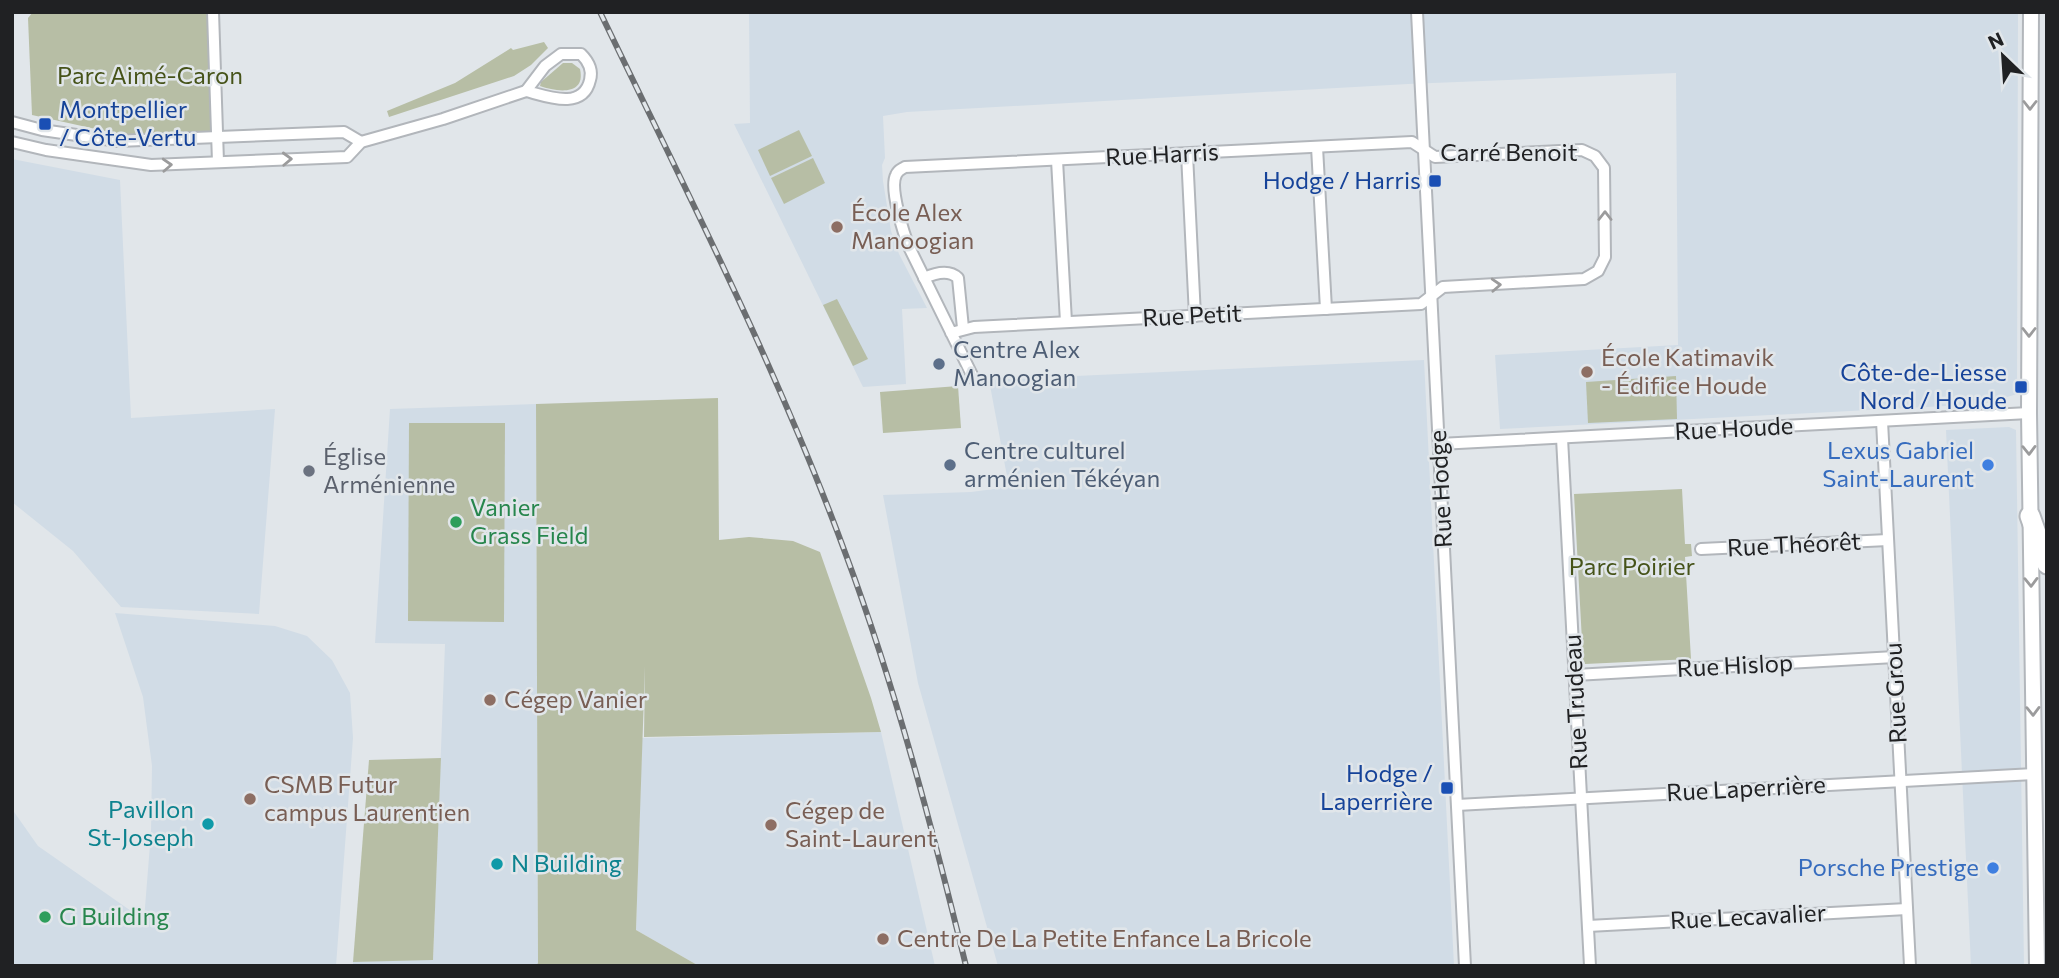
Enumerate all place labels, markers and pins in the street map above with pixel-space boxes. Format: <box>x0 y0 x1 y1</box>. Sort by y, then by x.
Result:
place label: Montpellier / Côte-Vertu <box>59 94 196 151</box>
marker: Montpellier / Côte-Vertu <box>37 116 53 132</box>
place label: Hodge / Harris <box>1263 165 1421 194</box>
marker: Hodge / Harris <box>1427 173 1443 189</box>
place label: École Alex Manoogian <box>851 197 974 254</box>
marker: École Alex Manoogian <box>829 219 845 235</box>
place label: Centre Alex Manoogian <box>953 334 1080 391</box>
place label: École Katimavik - Édifice Houde <box>1601 342 1774 399</box>
marker: Centre Alex Manoogian <box>931 356 947 372</box>
place label: Côte-de-Liesse Nord / Houde <box>1840 357 2007 414</box>
marker: École Katimavik - Édifice Houde <box>1579 364 1595 380</box>
marker: Côte-de-Liesse Nord / Houde <box>2013 379 2029 395</box>
place label: Centre culturel arménien Tékéyan <box>964 435 1160 492</box>
place label: Lexus Gabriel Saint-Laurent <box>1822 435 1974 492</box>
place label: Église Arménienne <box>323 441 456 498</box>
marker: Centre culturel arménien Tékéyan <box>942 457 958 473</box>
marker: Lexus Gabriel Saint-Laurent <box>1980 457 1996 473</box>
marker: Église Arménienne <box>301 463 317 479</box>
place label: Vanier Grass Field <box>470 492 588 549</box>
marker: Vanier Grass Field <box>448 514 464 530</box>
place label: Cégep Vanier <box>504 684 648 713</box>
marker: Cégep Vanier <box>482 692 498 708</box>
place label: Hodge / Laperrière <box>1320 758 1433 815</box>
place label: CSMB Futur campus Laurentien <box>264 769 470 826</box>
marker: Hodge / Laperrière <box>1439 780 1455 796</box>
marker: CSMB Futur campus Laurentien <box>242 791 258 807</box>
place label: Pavillon St-Joseph <box>88 794 194 851</box>
place label: Cégep de Saint-Laurent <box>785 795 937 852</box>
marker: Pavillon St-Joseph <box>200 816 216 832</box>
marker: Cégep de Saint-Laurent <box>763 817 779 833</box>
place label: N Building <box>511 848 622 877</box>
place label: Porsche Prestige <box>1798 852 1979 881</box>
marker: N Building <box>489 856 505 872</box>
marker: Porsche Prestige <box>1985 860 2001 876</box>
place label: G Building <box>59 901 169 930</box>
marker: G Building <box>37 909 53 925</box>
place label: Centre De La Petite Enfance La Bricole <box>897 923 1312 952</box>
marker: Centre De La Petite Enfance La Bricole <box>875 931 891 947</box>

